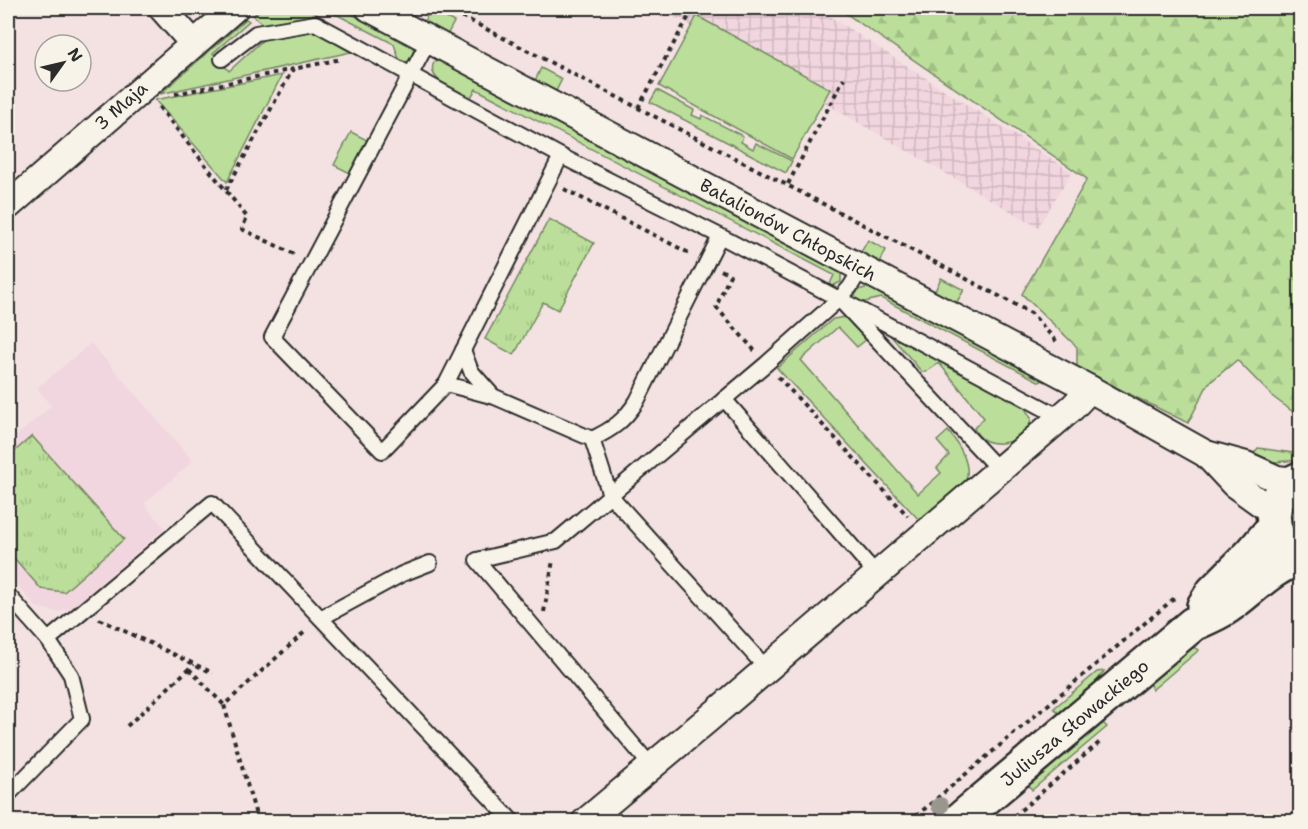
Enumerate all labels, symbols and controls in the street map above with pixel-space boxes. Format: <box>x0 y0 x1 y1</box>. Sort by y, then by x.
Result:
north arrow <box>33 33 93 93</box>
text: N <box>63 44 87 66</box>
street label: 3 Maja <box>89 76 153 136</box>
street label: Batalionów Chłopskich <box>696 173 880 287</box>
street label: Juliusza Słowackiego <box>996 654 1154 792</box>

